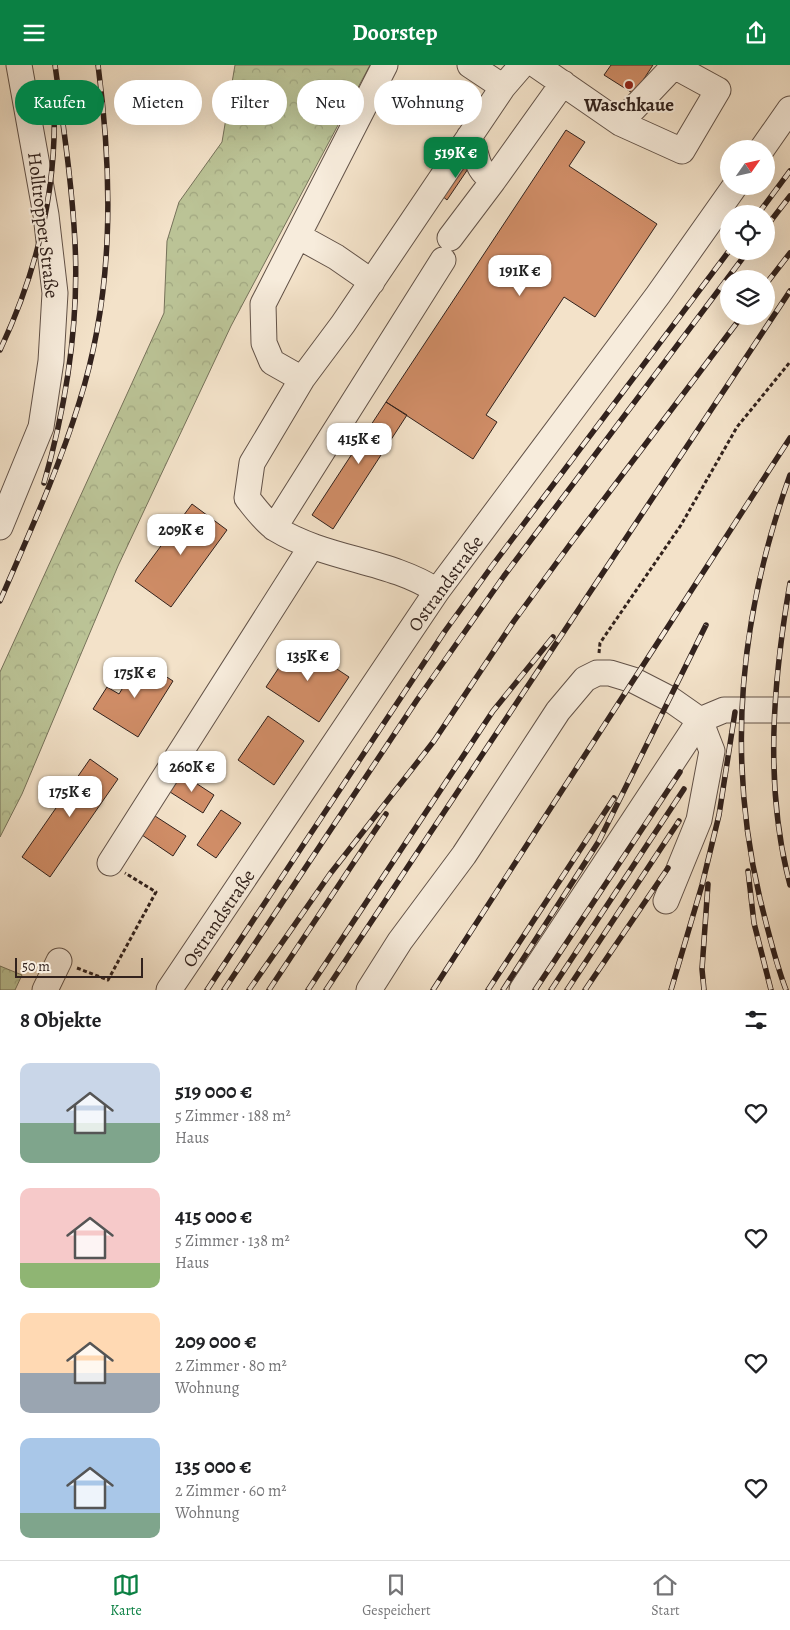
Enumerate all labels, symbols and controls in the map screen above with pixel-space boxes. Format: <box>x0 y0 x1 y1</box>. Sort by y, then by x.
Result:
text: Doorstep <box>352 18 438 48</box>
icon: menu <box>20 19 48 47</box>
icon: share <box>742 19 770 47</box>
marker: Waschkaue <box>623 79 635 91</box>
chip: Kaufen <box>15 80 104 125</box>
chip: Mieten <box>114 80 202 125</box>
chip: Filter <box>212 80 287 125</box>
chip: Neu <box>297 80 364 125</box>
chip: Wohnung <box>374 80 482 125</box>
place label: Waschkaue <box>583 92 674 118</box>
pin: 519K € <box>415 137 497 179</box>
north arrow <box>720 140 775 195</box>
map controls <box>720 140 775 325</box>
text: 519K € <box>435 142 477 164</box>
street label: Holltropper Straße <box>21 151 65 300</box>
button: locate <box>720 205 775 260</box>
pin: 191K € <box>479 255 561 297</box>
text: 191K € <box>499 260 541 282</box>
button: layers <box>720 270 775 325</box>
pin: 415K € <box>318 423 400 465</box>
text: 415K € <box>338 428 380 450</box>
pin: 209K € <box>140 513 222 556</box>
text: 209K € <box>158 519 204 541</box>
street label: Ostrandstraße <box>402 530 490 637</box>
pin: 135K € <box>267 639 349 682</box>
text: 135K € <box>287 645 329 667</box>
pin: 175K € <box>94 657 176 699</box>
text: 175K € <box>114 662 156 684</box>
pin: 260K € <box>151 751 233 793</box>
text: 260K € <box>169 756 215 778</box>
pin: 175K € <box>29 775 111 818</box>
text: 175K € <box>49 781 91 803</box>
street label: Ostrandstraße <box>176 864 261 973</box>
scale bar <box>15 955 142 978</box>
text: 50 m <box>22 957 50 976</box>
text: 8 Objekte <box>20 1006 102 1034</box>
icon: filters <box>742 1006 770 1034</box>
text: 519 000 € <box>175 1077 252 1105</box>
icon: home <box>60 1083 120 1143</box>
icon: heart <box>742 1099 770 1127</box>
text: 5 Zimmer · 188 m² <box>175 1105 291 1127</box>
text: Haus <box>175 1127 209 1149</box>
text: 415 000 € <box>175 1202 252 1230</box>
icon: home <box>60 1208 120 1268</box>
icon: heart <box>742 1224 770 1252</box>
text: 5 Zimmer · 138 m² <box>175 1230 290 1252</box>
text: Haus <box>175 1252 209 1274</box>
text: 209 000 € <box>175 1327 256 1355</box>
icon: home <box>60 1333 120 1393</box>
icon: heart <box>742 1349 770 1377</box>
text: 2 Zimmer · 80 m² <box>175 1355 287 1377</box>
text: Wohnung <box>175 1377 239 1399</box>
text: 135 000 € <box>175 1452 252 1480</box>
icon: home <box>60 1458 120 1518</box>
icon: heart <box>742 1474 770 1502</box>
text: 2 Zimmer · 60 m² <box>175 1480 286 1502</box>
text: Wohnung <box>175 1502 239 1524</box>
tab: Karte <box>110 1571 142 1620</box>
tab: Gespeichert <box>362 1571 431 1620</box>
tab: Start <box>651 1571 680 1620</box>

